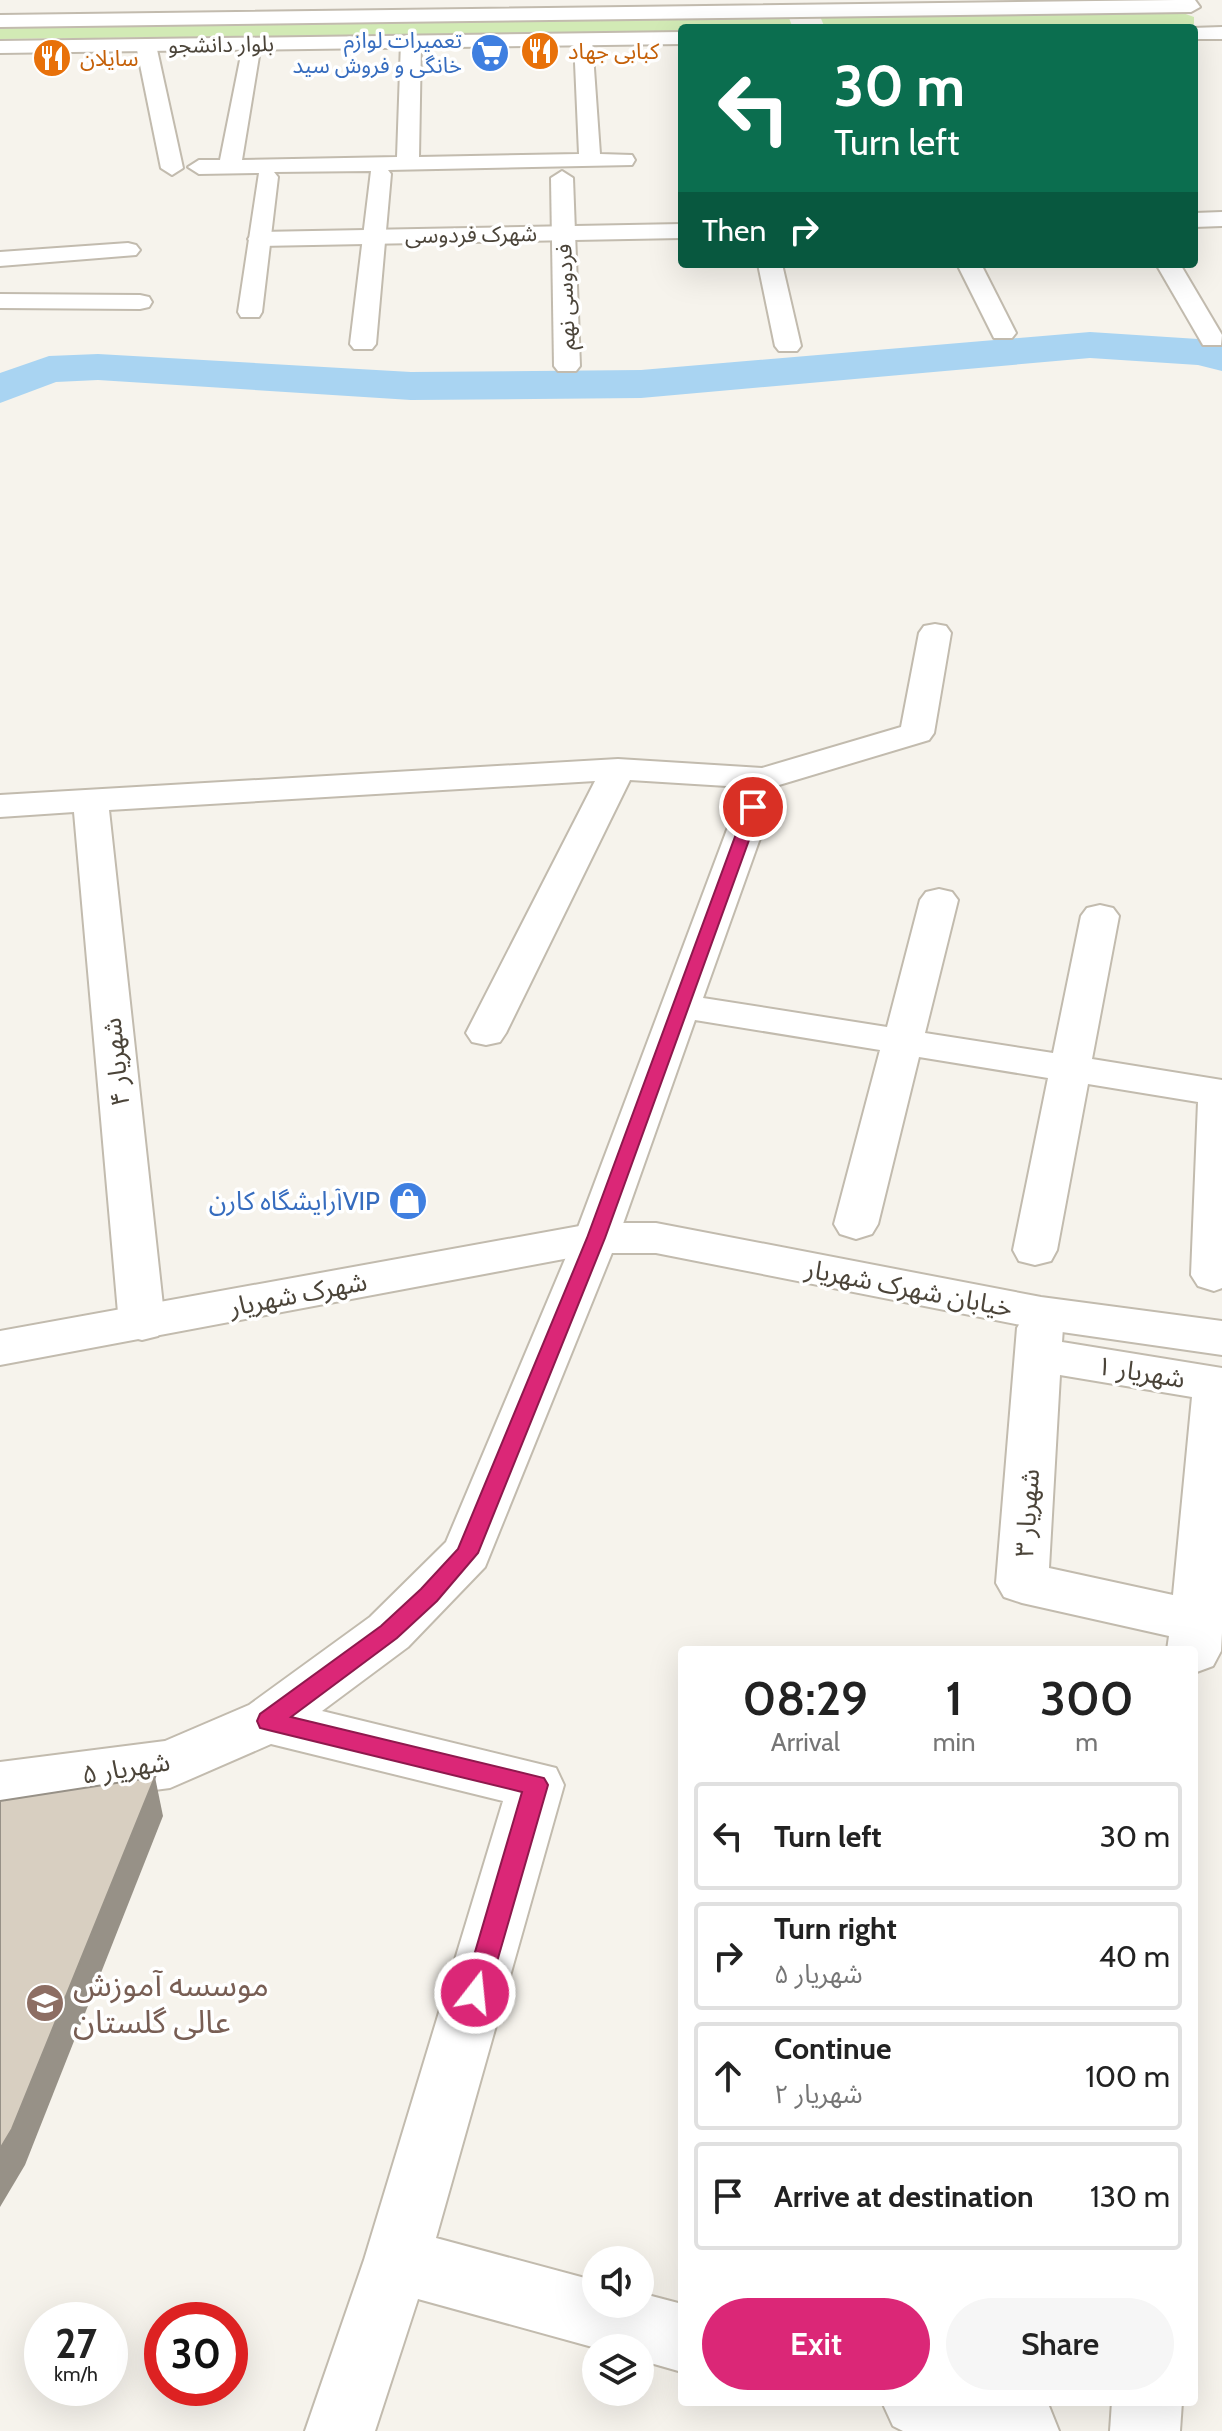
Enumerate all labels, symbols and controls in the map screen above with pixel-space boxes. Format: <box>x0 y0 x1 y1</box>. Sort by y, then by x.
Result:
place label: تعمیرات لوازم خانگی و فروش سید <box>293 27 462 79</box>
street label: بلوار دانشجو <box>168 30 274 59</box>
restaurant icon: کبابی جهاد <box>519 30 561 72</box>
supermarket icon: تعمیرات لوازم خانگی و فروش سید <box>469 32 511 74</box>
restaurant icon: سایلان <box>31 37 73 79</box>
place label: کبابی جهاد <box>568 38 660 65</box>
place label: سایلان <box>80 45 138 72</box>
text: 30 m <box>834 52 965 120</box>
icon: left <box>702 56 806 160</box>
text: Turn left <box>834 120 959 164</box>
icon: right <box>782 208 826 252</box>
text: Then <box>702 212 766 249</box>
street label: شهرک فردوسی <box>405 220 537 249</box>
street label: فردوسی نهم <box>550 243 584 350</box>
pin <box>719 773 787 841</box>
icon: arrive <box>731 785 775 829</box>
street label: شهریار ۴ <box>95 1016 137 1108</box>
shop icon: آرایشگاه کارنVIP <box>387 1180 429 1222</box>
place label: آرایشگاه کارنVIP <box>209 1185 380 1217</box>
street label: خیابان شهرک شهریار <box>802 1252 1015 1324</box>
street label: شهرک شهریار <box>226 1265 369 1323</box>
street label: ۱ شهریار <box>1095 1349 1187 1395</box>
street label: ۳ شهریار <box>1008 1468 1046 1558</box>
text: 08:29 <box>743 1669 868 1727</box>
text: 1 <box>946 1669 963 1727</box>
text: 300 <box>1040 1669 1133 1727</box>
text: Arrival <box>771 1726 840 1758</box>
text: min <box>933 1726 976 1758</box>
text: m <box>1075 1726 1098 1758</box>
street label: ۵ شهریار <box>80 1745 172 1791</box>
icon: left <box>706 1814 750 1858</box>
text: Turn left <box>774 1818 882 1855</box>
text: 30 m <box>1100 1818 1170 1855</box>
text: Turn right <box>774 1910 897 1947</box>
icon: right <box>706 1934 750 1978</box>
text: 40 m <box>1099 1938 1170 1975</box>
position arrow <box>433 1951 517 2035</box>
text: ۵ شهریار <box>774 1958 863 1990</box>
place label: موسسه آموزش عالی گلستان <box>73 1965 269 2041</box>
school or university icon: موسسه آموزش عالی گلستان <box>24 1982 66 2024</box>
text: Continue <box>774 2030 891 2067</box>
icon: ahead <box>706 2054 750 2098</box>
text: 100 m <box>1085 2058 1170 2095</box>
text: ۲ شهریار <box>774 2078 863 2110</box>
icon: arrive <box>706 2174 750 2218</box>
text: Arrive at destination <box>774 2178 1034 2215</box>
text: 130 m <box>1090 2178 1170 2215</box>
map controls <box>582 2246 654 2406</box>
button: sound <box>582 2246 654 2318</box>
button: Exit <box>702 2298 930 2390</box>
button: Share <box>946 2298 1174 2390</box>
speed limit sign: 30 <box>144 2302 248 2406</box>
text: 27 <box>55 2319 97 2368</box>
button: layers <box>582 2334 654 2406</box>
text: km/h <box>54 2362 98 2386</box>

